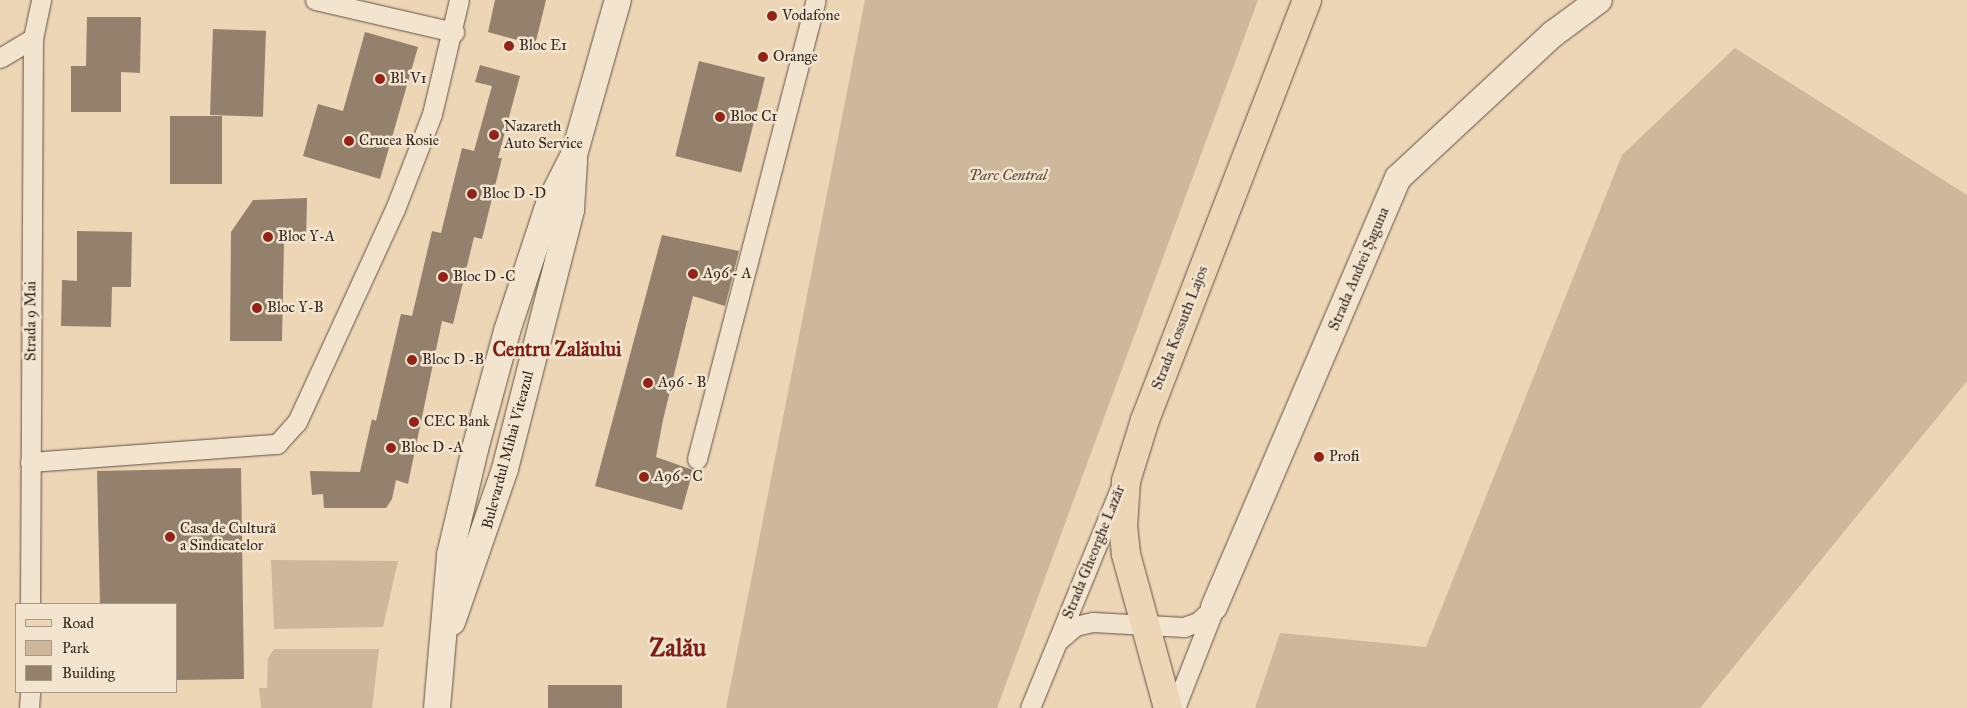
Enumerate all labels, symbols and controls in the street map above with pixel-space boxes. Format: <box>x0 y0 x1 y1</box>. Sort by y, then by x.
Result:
place label: Vodafone <box>782 7 840 25</box>
marker: Vodafone <box>766 10 778 22</box>
place label: Bloc E1 <box>519 37 567 55</box>
marker: Bloc E1 <box>503 40 515 52</box>
place label: Orange <box>773 48 818 66</box>
marker: Orange <box>757 51 769 63</box>
place label: Bl. V1 <box>390 70 427 88</box>
marker: Bl. V1 <box>374 73 386 85</box>
place label: Bloc C1 <box>730 108 777 126</box>
marker: Bloc C1 <box>714 111 726 123</box>
place label: Nazareth Auto Service <box>504 117 583 152</box>
marker: Nazareth Auto Service <box>488 129 500 141</box>
place label: Crucea Rosie <box>359 132 439 150</box>
marker: Crucea Rosie <box>343 135 355 147</box>
park label: Parc Central <box>969 167 1047 185</box>
place label: Bloc D -D <box>482 185 546 203</box>
marker: Bloc D -D <box>466 188 478 200</box>
street label: Strada Andrei Șaguna <box>1325 205 1393 333</box>
place label: Bloc Y-A <box>278 228 335 246</box>
marker: Bloc Y-A <box>262 231 274 243</box>
street label: Strada Kossuth Lajos <box>1148 264 1212 392</box>
place label: A96 - A <box>703 265 752 283</box>
place label: Bloc D -C <box>453 268 516 286</box>
marker: A96 - A <box>687 268 699 280</box>
marker: Bloc D -C <box>437 271 449 283</box>
street label: Strada 9 Mai <box>22 281 40 361</box>
place label: Bloc Y-B <box>267 299 324 317</box>
marker: Bloc Y-B <box>251 302 263 314</box>
district label: Centru Zalăului <box>492 337 622 361</box>
place label: Bloc D -B <box>422 351 484 369</box>
marker: Bloc D -B <box>406 354 418 366</box>
street label: Bulevardul Mihai Viteazul <box>478 369 538 531</box>
place label: A96 - B <box>658 374 706 392</box>
marker: A96 - B <box>642 377 654 389</box>
place label: CEC Bank <box>424 413 490 431</box>
marker: CEC Bank <box>408 416 420 428</box>
place label: Bloc D -A <box>401 439 463 457</box>
marker: Bloc D -A <box>385 442 397 454</box>
place label: Profi <box>1329 448 1359 466</box>
marker: Profi <box>1313 451 1325 463</box>
place label: A96 - C <box>654 468 703 486</box>
marker: A96 - C <box>638 471 650 483</box>
street label: Strada Gheorghe Lazăr <box>1059 482 1129 622</box>
place label: Casa de Cultură a Sindicatelor <box>180 519 276 554</box>
marker: Casa de Cultură a Sindicatelor <box>164 531 176 543</box>
legend <box>15 603 178 693</box>
text: Road <box>62 614 94 632</box>
district label: Zalău <box>650 633 706 663</box>
text: Park <box>62 639 89 657</box>
text: Building <box>62 664 115 682</box>

